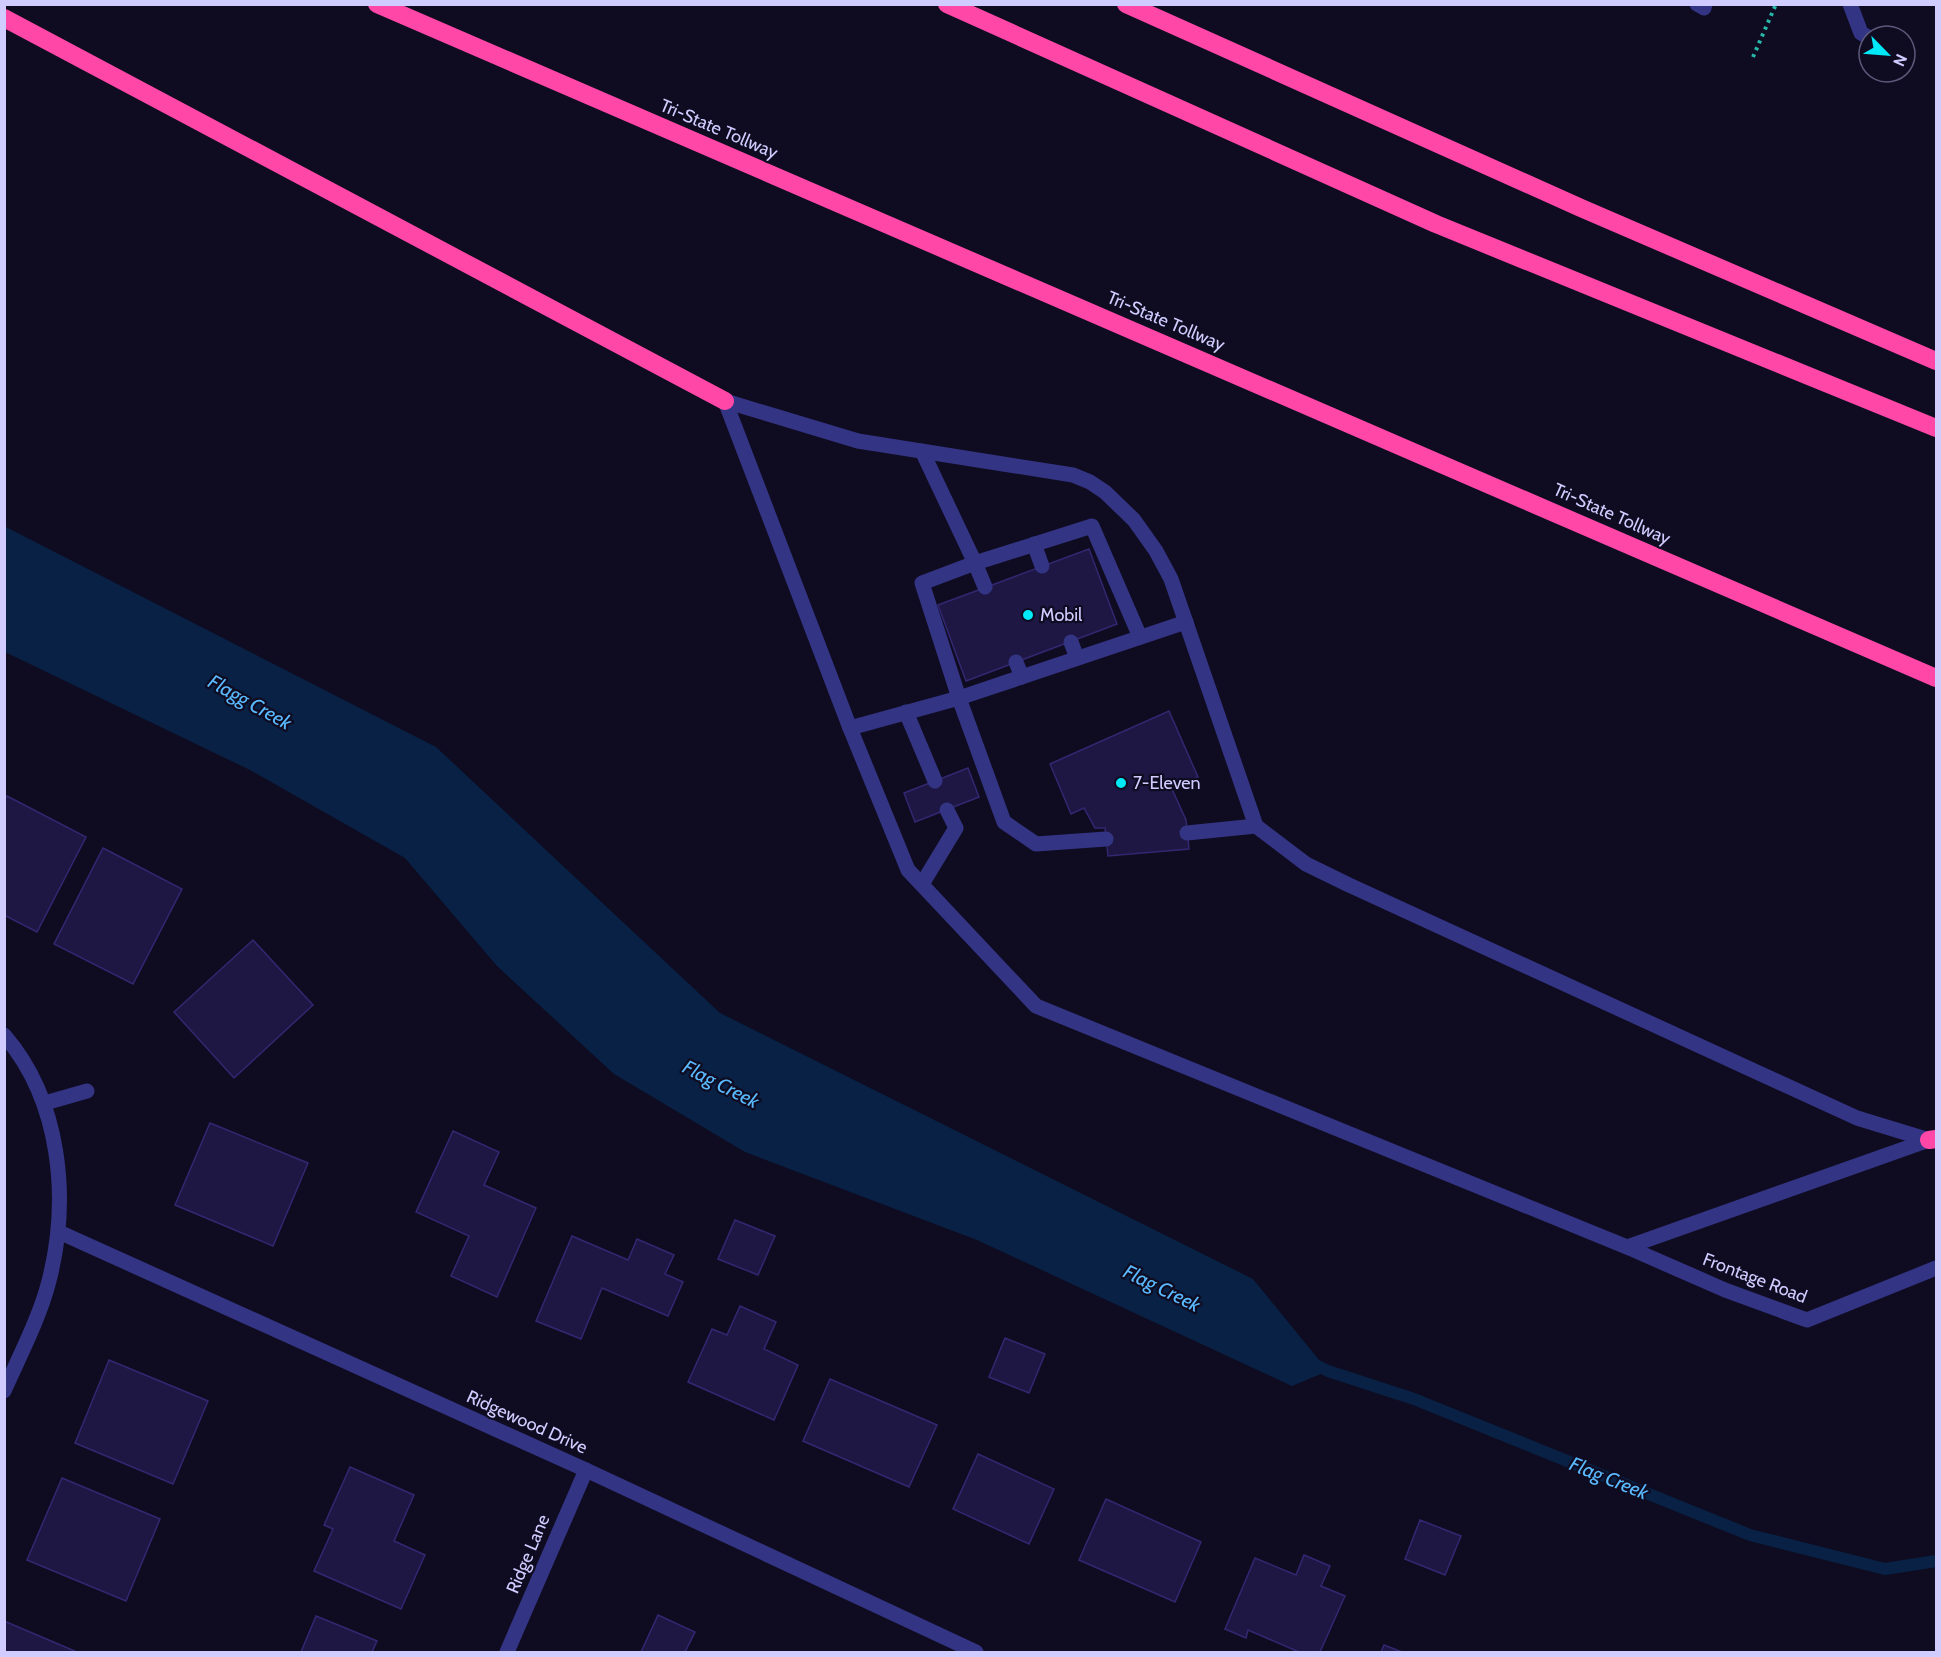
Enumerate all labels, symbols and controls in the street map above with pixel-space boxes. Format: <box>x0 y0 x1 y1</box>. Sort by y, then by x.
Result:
north arrow <box>1857 24 1917 84</box>
text: N <box>1889 51 1911 69</box>
street label: Tri-State Tollway <box>657 94 781 164</box>
street label: Tri-State Tollway <box>1104 286 1228 356</box>
street label: Tri-State Tollway <box>1550 478 1674 550</box>
place label: Mobil <box>1040 604 1083 626</box>
marker: Mobil <box>1021 608 1035 622</box>
water label: Flagg Creek <box>204 669 297 735</box>
place label: 7-Eleven <box>1133 772 1201 794</box>
marker: 7-Eleven <box>1114 776 1128 790</box>
water label: Flag Creek <box>679 1055 765 1114</box>
street label: Frontage Road <box>1700 1248 1810 1308</box>
water label: Flag Creek <box>1120 1259 1206 1318</box>
street label: Ridgewood Drive <box>463 1386 591 1458</box>
water label: Flag Creek <box>1566 1451 1653 1505</box>
street label: Ridge Lane <box>502 1511 554 1597</box>

